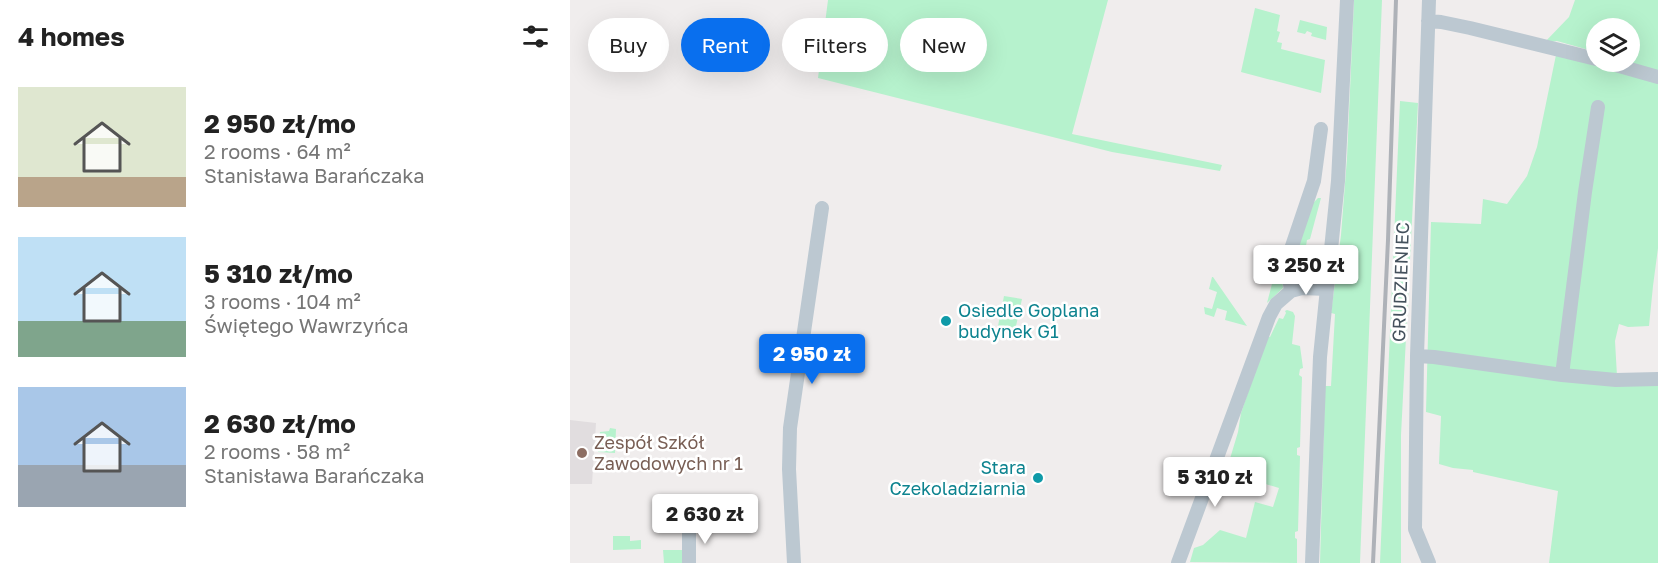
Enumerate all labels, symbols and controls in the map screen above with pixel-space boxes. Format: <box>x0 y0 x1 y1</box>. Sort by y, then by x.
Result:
chip: Buy <box>588 18 669 72</box>
chip: Rent <box>681 18 770 72</box>
chip: Filters <box>782 18 888 72</box>
chip: New <box>900 18 987 72</box>
map controls <box>1586 18 1640 72</box>
button: layers <box>1586 18 1640 72</box>
icon: filters <box>519 20 552 53</box>
text: 4 homes <box>18 21 125 52</box>
text: 2 950 zł/mo <box>204 108 356 139</box>
icon: home <box>66 111 138 183</box>
text: 2 rooms · 64 m² <box>204 139 351 163</box>
text: Stanisława Barańczaka <box>204 163 425 187</box>
street label: GRUDZIENIEC <box>1387 222 1413 342</box>
pin: 3 250 zł <box>1244 245 1368 296</box>
text: 3 250 zł <box>1267 252 1345 276</box>
text: 5 310 zł/mo <box>204 258 353 289</box>
icon: home <box>66 261 138 333</box>
text: 3 rooms · 104 m² <box>204 289 361 313</box>
place label: Osiedle Goplana budynek G1 <box>958 299 1099 342</box>
text: Świętego Wawrzyńca <box>204 313 408 337</box>
marker: Osiedle Goplana budynek G1 <box>939 314 953 328</box>
pin: 2 950 zł <box>750 334 874 385</box>
text: 2 950 zł <box>773 341 851 365</box>
text: 2 630 zł/mo <box>204 408 356 439</box>
icon: home <box>66 411 138 483</box>
place label: Zespół Szkół Zawodowych nr 1 <box>594 431 743 474</box>
text: 2 rooms · 58 m² <box>204 439 350 463</box>
marker: Zespół Szkół Zawodowych nr 1 <box>575 446 589 460</box>
place label: Stara Czekoladziarnia <box>889 456 1026 499</box>
pin: 5 310 zł <box>1153 457 1277 508</box>
text: Stanisława Barańczaka <box>204 463 425 487</box>
text: 5 310 zł <box>1177 464 1253 488</box>
marker: Stara Czekoladziarnia <box>1031 471 1045 485</box>
pin: 2 630 zł <box>643 494 767 545</box>
text: 2 630 zł <box>666 501 744 525</box>

